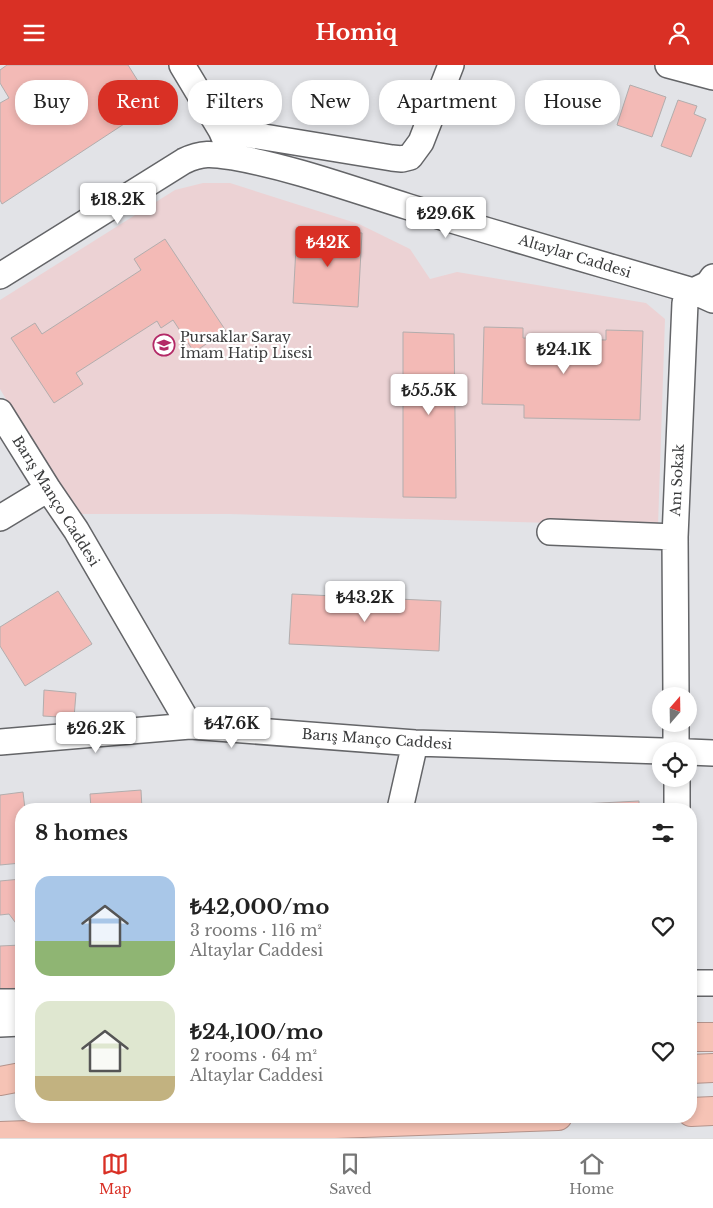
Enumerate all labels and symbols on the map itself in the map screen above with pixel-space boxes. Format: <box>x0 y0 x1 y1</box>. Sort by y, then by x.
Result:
pin: ₺18.2K <box>77 183 159 225</box>
pin: ₺29.6K <box>405 197 487 239</box>
pin: ₺42K <box>298 225 358 268</box>
street label: Altaylar Caddesi <box>516 230 634 282</box>
place label: Pursaklar Saray İmam Hatip Lisesi <box>180 328 313 362</box>
school or university icon: Pursaklar Saray İmam Hatip Lisesi <box>152 333 176 357</box>
pin: ₺24.1K <box>523 333 605 375</box>
pin: ₺55.5K <box>388 373 470 416</box>
street label: Barış Manço Caddesi <box>8 432 104 570</box>
street label: Anı Sokak <box>666 443 688 518</box>
pin: ₺43.2K <box>324 581 406 623</box>
north arrow <box>652 687 698 733</box>
pin: ₺47.6K <box>191 707 273 749</box>
pin: ₺26.2K <box>55 711 137 754</box>
street label: Barış Manço Caddesi <box>301 725 453 753</box>

